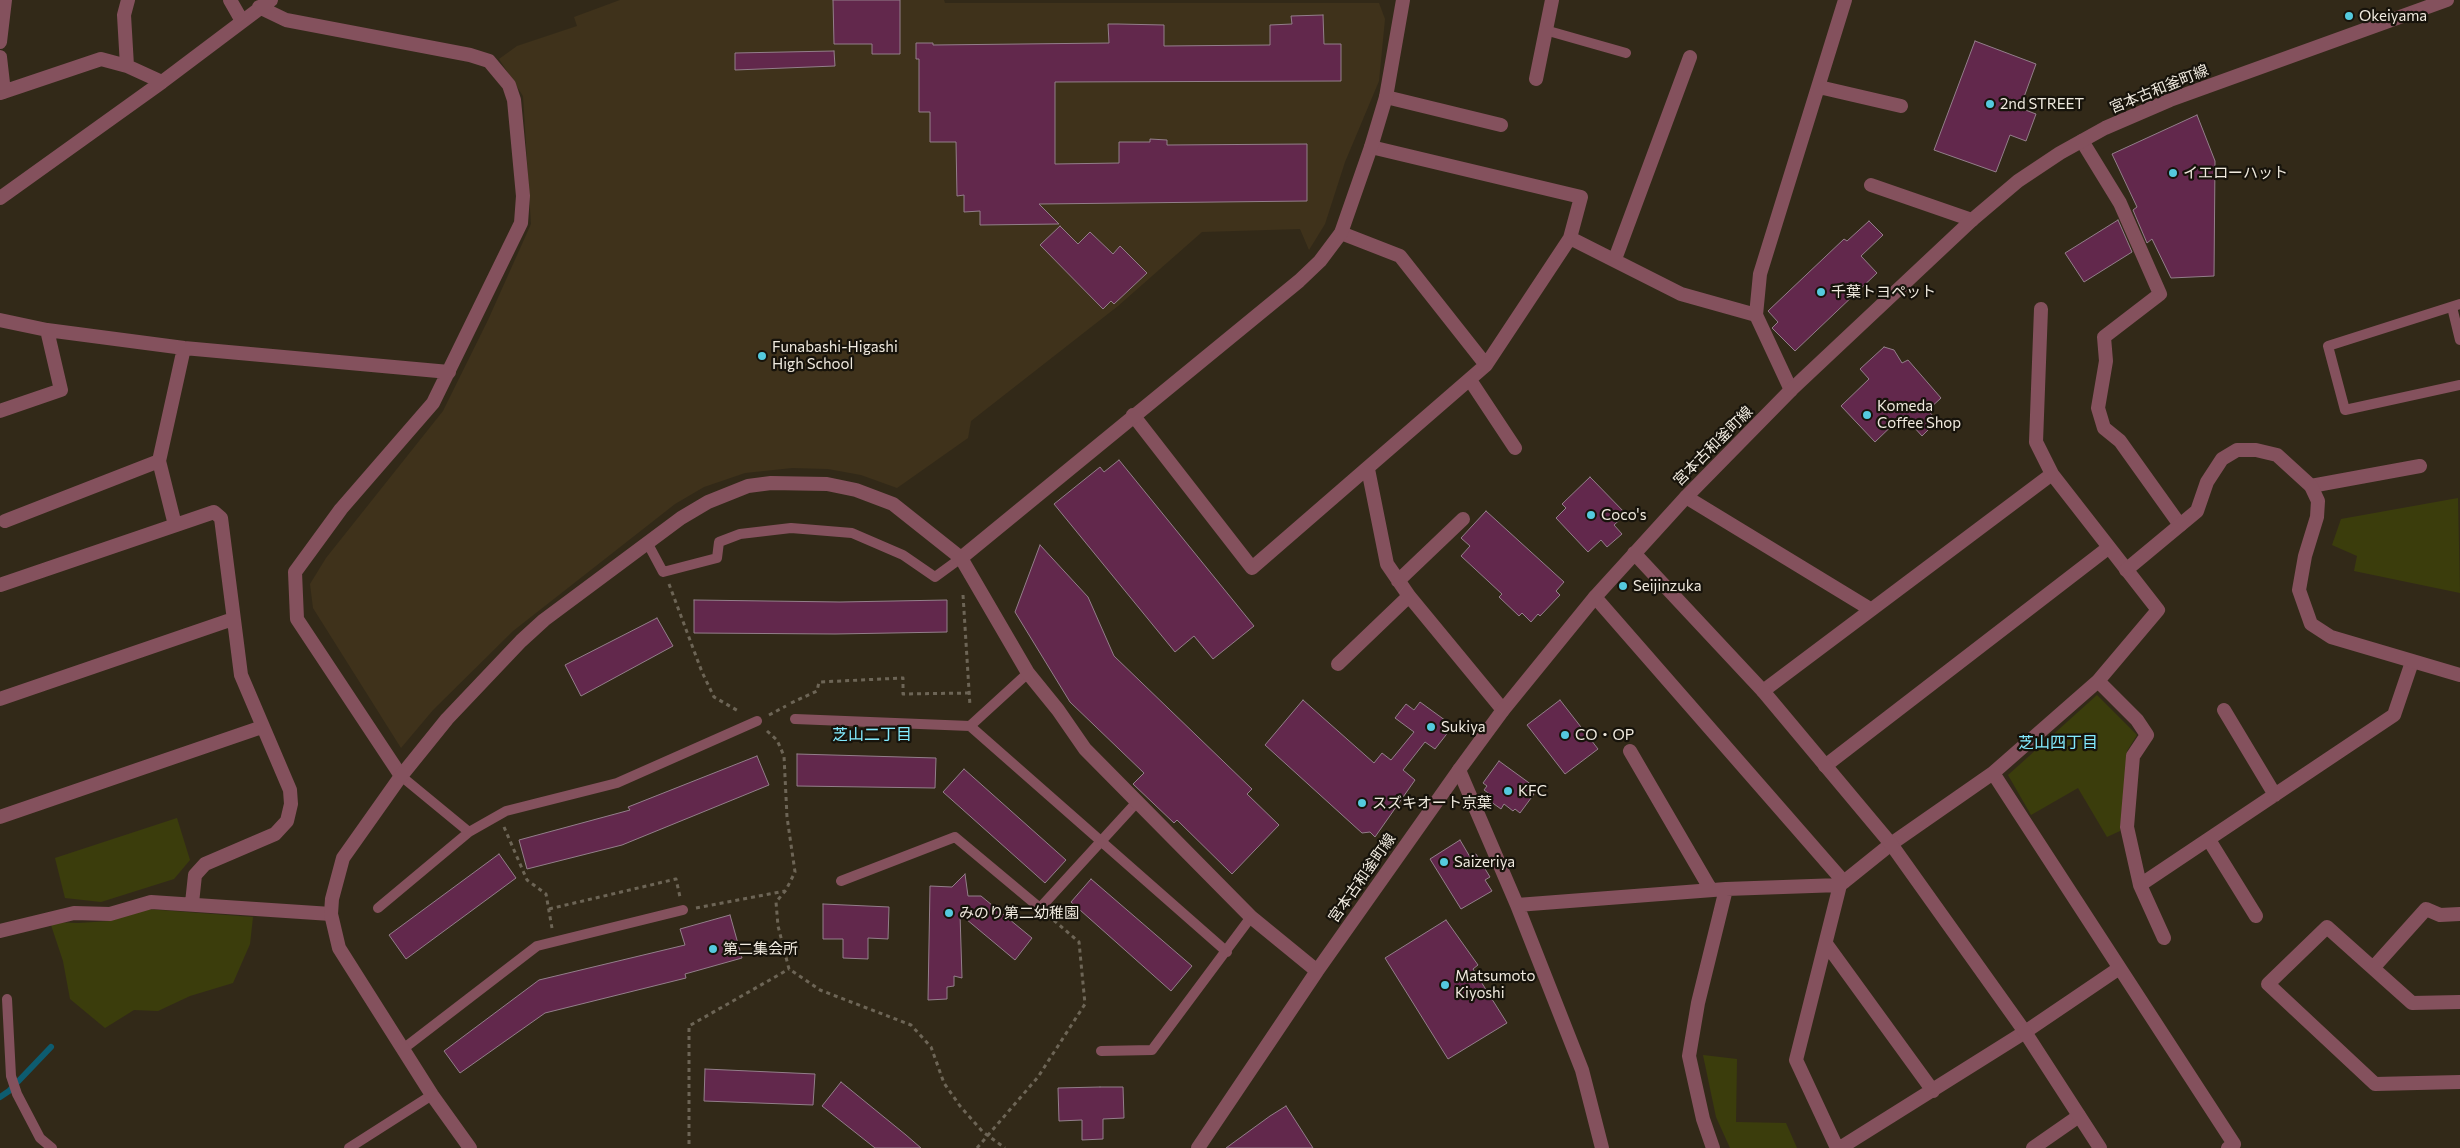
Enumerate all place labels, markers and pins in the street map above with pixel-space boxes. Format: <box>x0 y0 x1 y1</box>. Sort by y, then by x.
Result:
place label: Okeiyama <box>2359 7 2427 25</box>
marker: Okeiyama <box>2343 10 2355 22</box>
place label: 2nd STREET <box>2000 95 2084 113</box>
marker: 2nd STREET <box>1984 98 1996 110</box>
place label: イエローハット <box>2183 164 2288 182</box>
marker: イエローハット <box>2167 167 2179 179</box>
place label: 千葉トヨペット <box>1831 283 1936 301</box>
marker: 千葉トヨペット <box>1815 286 1827 298</box>
place label: Funabashi-Higashi High School <box>772 338 898 373</box>
marker: Funabashi-Higashi High School <box>756 350 768 362</box>
place label: Komeda Coffee Shop <box>1877 397 1961 432</box>
marker: Komeda Coffee Shop <box>1861 409 1873 421</box>
place label: Coco's <box>1601 506 1646 524</box>
marker: Coco's <box>1585 509 1597 521</box>
place label: Seijinzuka <box>1633 577 1702 595</box>
marker: Seijinzuka <box>1617 580 1629 592</box>
place label: Sukiya <box>1441 718 1486 736</box>
marker: Sukiya <box>1425 721 1437 733</box>
place label: CO・OP <box>1575 726 1634 744</box>
marker: CO・OP <box>1559 729 1571 741</box>
place label: KFC <box>1518 782 1547 800</box>
marker: KFC <box>1502 785 1514 797</box>
place label: スズキオート京葉 <box>1372 794 1492 812</box>
marker: スズキオート京葉 <box>1356 797 1368 809</box>
place label: Saizeriya <box>1454 853 1515 871</box>
marker: Saizeriya <box>1438 856 1450 868</box>
place label: みのり第二幼稚園 <box>959 904 1079 922</box>
marker: みのり第二幼稚園 <box>943 907 955 919</box>
place label: 第二集会所 <box>723 940 798 958</box>
marker: 第二集会所 <box>707 943 719 955</box>
place label: Matsumoto Kiyoshi <box>1455 967 1535 1002</box>
marker: Matsumoto Kiyoshi <box>1439 979 1451 991</box>

